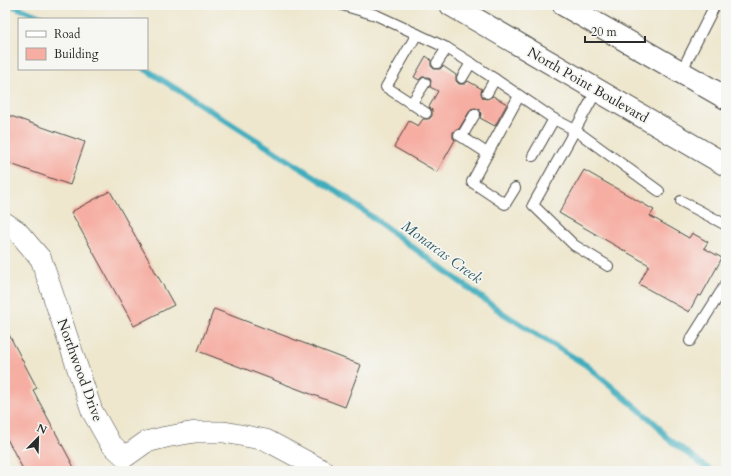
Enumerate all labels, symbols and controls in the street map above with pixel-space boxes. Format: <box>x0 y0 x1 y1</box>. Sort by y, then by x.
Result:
legend <box>18 18 148 70</box>
scale bar <box>585 18 645 44</box>
text: 20 m <box>591 24 618 40</box>
text: Road <box>54 26 81 42</box>
street label: North Point Boulevard <box>524 43 652 128</box>
text: Building <box>54 46 99 62</box>
water label: Monarcas Creek <box>397 216 487 288</box>
street label: Northwood Drive <box>53 316 107 424</box>
north arrow <box>18 418 58 458</box>
text: N <box>34 420 49 438</box>

